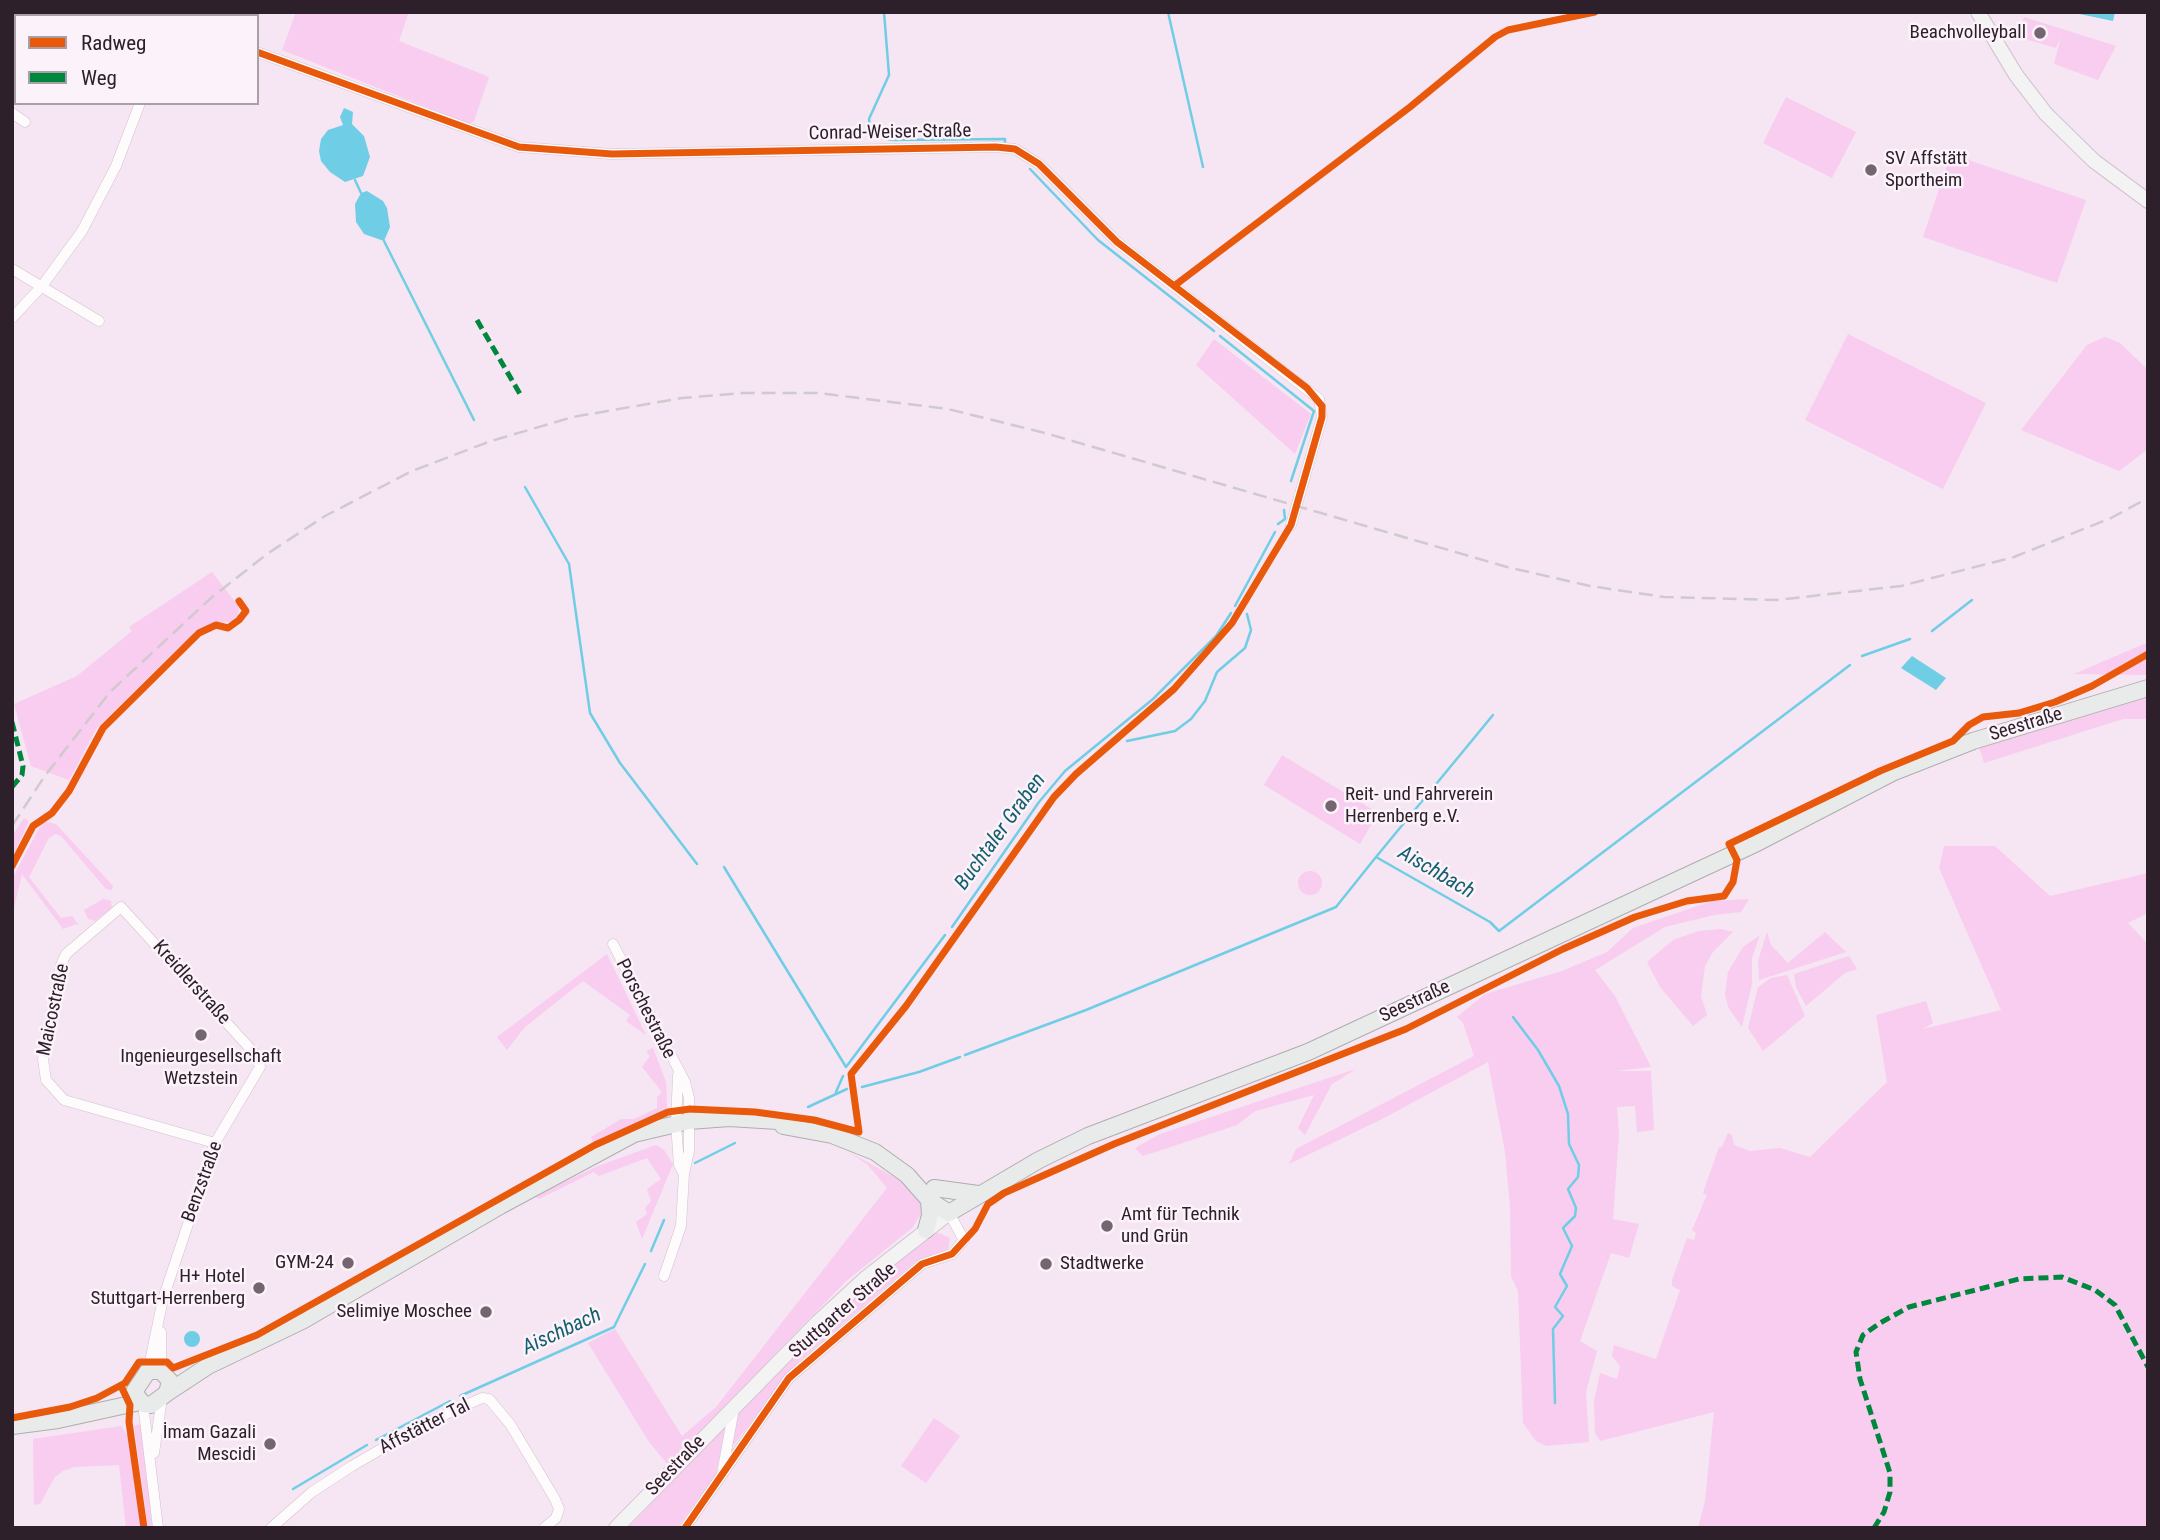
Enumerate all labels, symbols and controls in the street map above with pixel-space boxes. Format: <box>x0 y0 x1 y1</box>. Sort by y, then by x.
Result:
legend <box>14 14 259 105</box>
place label: Beachvolleyball <box>1910 22 2026 44</box>
marker: Beachvolleyball <box>2032 25 2048 41</box>
text: Radweg <box>81 31 146 55</box>
text: Weg <box>81 66 117 90</box>
street label: Conrad-Weiser-Straße <box>809 120 971 146</box>
place label: SV Affstätt Sportheim <box>1885 148 1967 192</box>
marker: SV Affstätt Sportheim <box>1863 162 1879 178</box>
street label: Seestraße <box>1987 703 2065 747</box>
water label: Buchtaler Graben <box>950 769 1052 895</box>
place label: Reit- und Fahrverein Herrenberg e.V. <box>1345 784 1493 828</box>
marker: Reit- und Fahrverein Herrenberg e.V. <box>1323 798 1339 814</box>
water label: Aischbach <box>1393 841 1479 905</box>
street label: Kreidlerstraße <box>147 936 235 1030</box>
street label: Porschestraße <box>610 955 680 1063</box>
street label: Maicostraße <box>33 962 75 1058</box>
street label: Seestraße <box>1376 976 1454 1028</box>
marker: Ingenieurgesellschaft Wetzstein <box>193 1027 209 1043</box>
place label: Ingenieurgesellschaft Wetzstein <box>120 1046 282 1090</box>
street label: Benzstraße <box>178 1138 228 1226</box>
place label: Amt für Technik und Grün <box>1121 1204 1240 1248</box>
marker: Amt für Technik und Grün <box>1099 1218 1115 1234</box>
place label: GYM-24 <box>275 1252 334 1274</box>
place label: Stadtwerke <box>1060 1253 1144 1275</box>
marker: GYM-24 <box>340 1255 356 1271</box>
marker: Stadtwerke <box>1038 1256 1054 1272</box>
street label: Stuttgarter Straße <box>785 1258 901 1364</box>
place label: H+ Hotel Stuttgart-Herrenberg <box>91 1266 245 1310</box>
marker: H+ Hotel Stuttgart-Herrenberg <box>251 1280 267 1296</box>
place label: Selimiye Moschee <box>336 1301 472 1323</box>
water label: Aischbach <box>519 1303 605 1361</box>
marker: Selimiye Moschee <box>478 1304 494 1320</box>
street label: Affstätter Tal <box>376 1394 474 1460</box>
place label: İmam Gazali Mescidi <box>163 1422 256 1466</box>
street label: Seestraße <box>642 1431 710 1501</box>
marker: İmam Gazali Mescidi <box>262 1436 278 1452</box>

